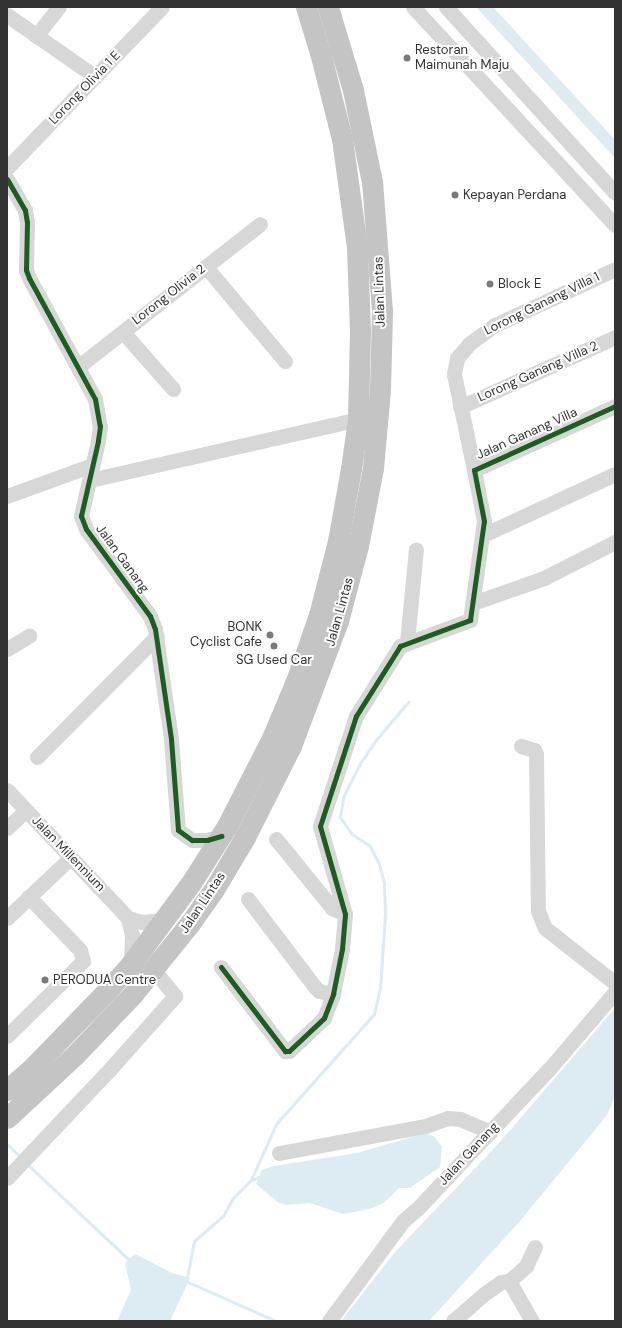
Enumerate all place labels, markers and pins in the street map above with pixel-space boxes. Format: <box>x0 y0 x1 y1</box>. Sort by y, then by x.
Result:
place label: Restoran Maimunah Maju <box>415 43 509 74</box>
marker: Restoran Maimunah Maju <box>402 53 412 63</box>
place label: Kepayan Perdana <box>463 187 566 203</box>
marker: Kepayan Perdana <box>450 190 460 200</box>
place label: Block E <box>498 276 541 292</box>
marker: Block E <box>485 279 495 289</box>
place label: BONK Cyclist Cafe <box>190 620 262 651</box>
marker: BONK Cyclist Cafe <box>265 630 275 640</box>
marker: SG Used Car <box>269 641 279 651</box>
place label: SG Used Car <box>236 652 312 668</box>
place label: PERODUA Centre <box>53 972 156 988</box>
marker: PERODUA Centre <box>40 975 50 985</box>

